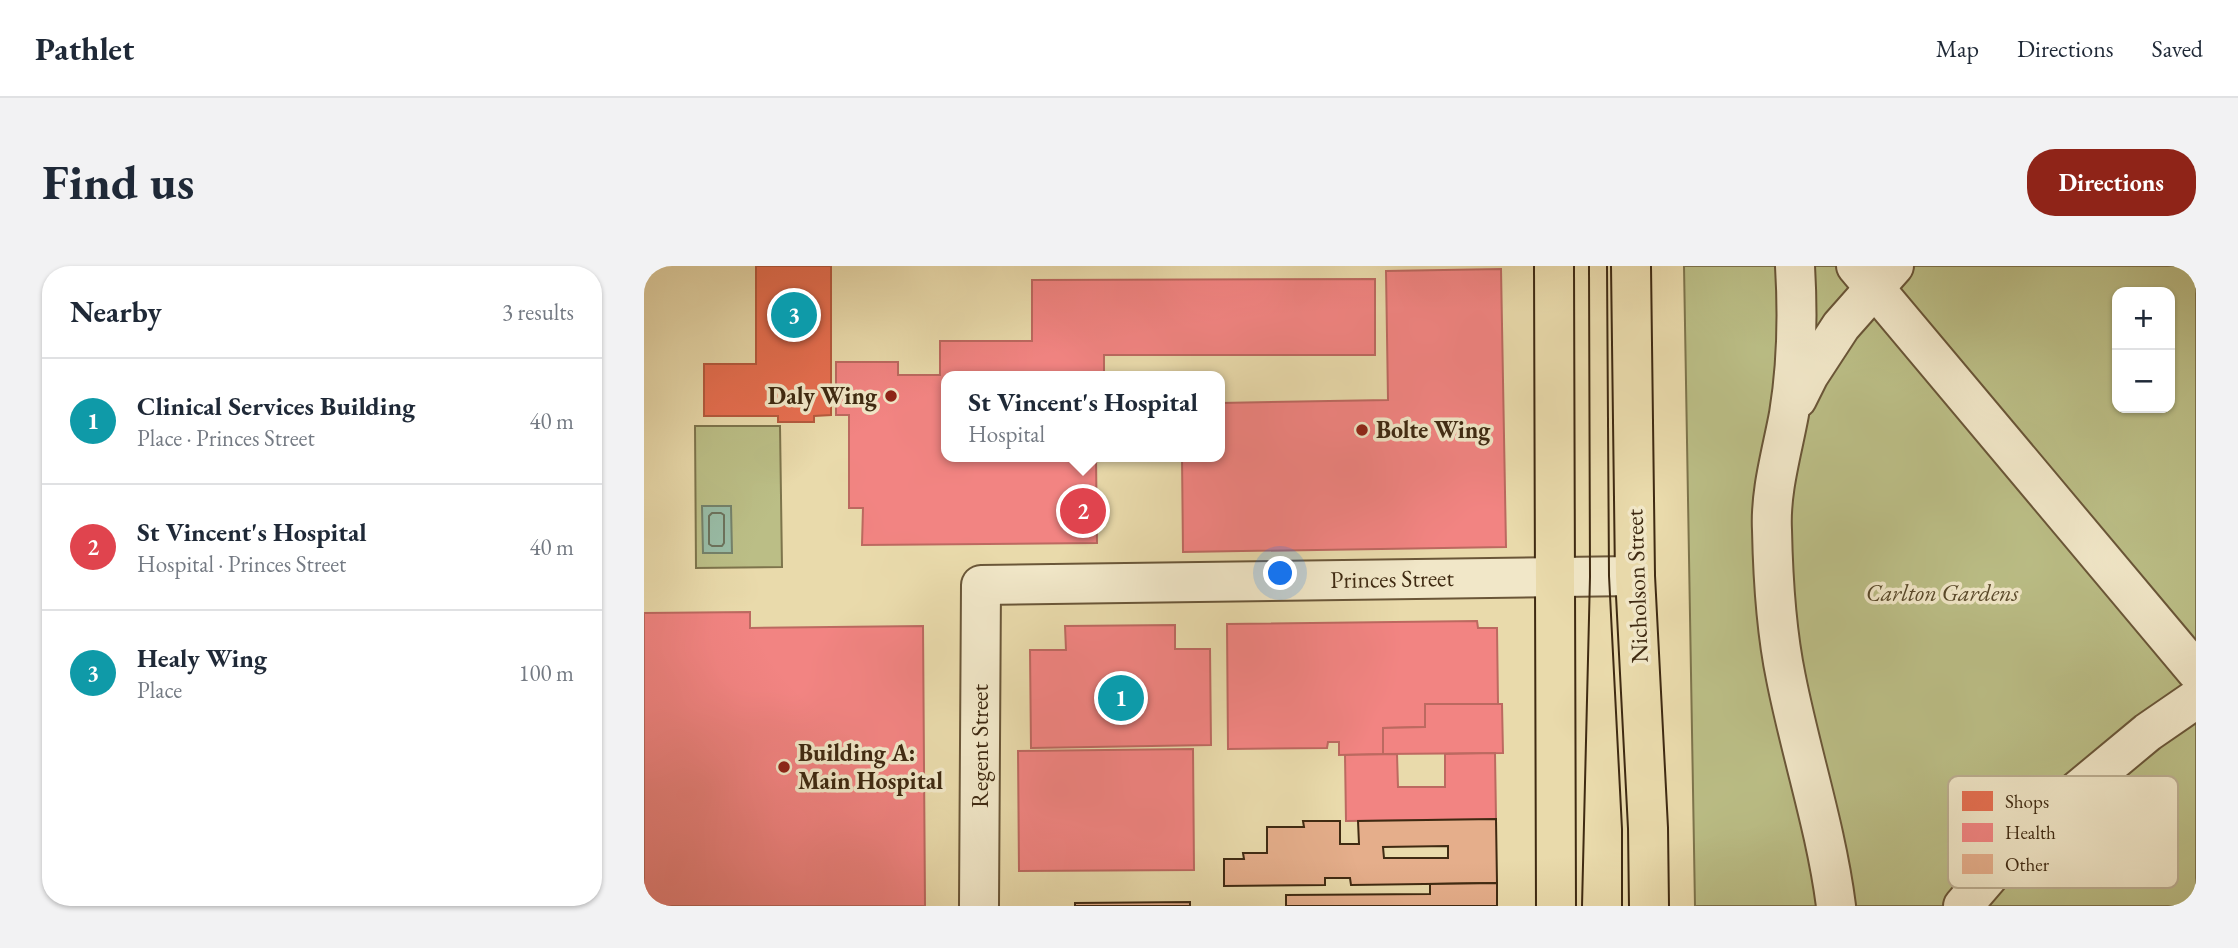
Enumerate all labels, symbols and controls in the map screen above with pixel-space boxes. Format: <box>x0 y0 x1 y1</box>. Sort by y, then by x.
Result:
text: Pathlet <box>35 27 134 70</box>
text: Map <box>1936 33 1979 64</box>
text: Directions <box>2017 33 2114 64</box>
text: Saved <box>2152 33 2203 64</box>
button: Directions <box>2027 149 2196 216</box>
text: Find us <box>42 150 194 214</box>
map controls <box>2112 287 2175 413</box>
button: + <box>2112 287 2175 350</box>
pin: 3 <box>771 289 817 341</box>
text: Nearby <box>70 292 162 331</box>
text: 3 results <box>502 297 574 327</box>
button: − <box>2112 350 2175 413</box>
popup <box>941 371 1225 462</box>
place label: Daly Wing <box>768 380 878 412</box>
text: St Vincent's Hospital <box>968 385 1198 419</box>
marker: Daly Wing <box>883 388 899 404</box>
text: Clinical Services Building <box>137 389 415 423</box>
text: 1 <box>87 406 99 436</box>
text: 40 m <box>529 406 574 436</box>
place label: Bolte Wing <box>1376 414 1491 446</box>
text: Hospital <box>968 419 1045 449</box>
marker: Bolte Wing <box>1354 422 1370 438</box>
text: Place · Princes Street <box>137 423 315 453</box>
pin: 2 <box>1060 485 1106 537</box>
street label: Nicholson Street <box>1618 508 1655 664</box>
text: St Vincent's Hospital <box>137 515 367 549</box>
text: 2 <box>87 532 99 562</box>
text: 40 m <box>529 532 574 562</box>
text: Hospital · Princes Street <box>137 549 346 579</box>
your location <box>1263 556 1297 590</box>
street label: Princes Street <box>1330 562 1455 595</box>
park label: Carlton Gardens <box>1866 577 2019 608</box>
text: Healy Wing <box>137 641 267 675</box>
text: 3 <box>87 658 99 688</box>
text: 100 m <box>518 658 574 688</box>
pin: 1 <box>1098 672 1144 724</box>
text: Place <box>137 675 182 705</box>
street label: Regent Street <box>964 684 995 808</box>
place label: Building A: Main Hospital <box>798 737 943 796</box>
marker: Building A: Main Hospital <box>776 759 792 775</box>
legend <box>1948 776 2178 888</box>
text: Shops <box>2005 789 2049 814</box>
text: Health <box>2005 820 2056 845</box>
text: Other <box>2005 852 2050 877</box>

